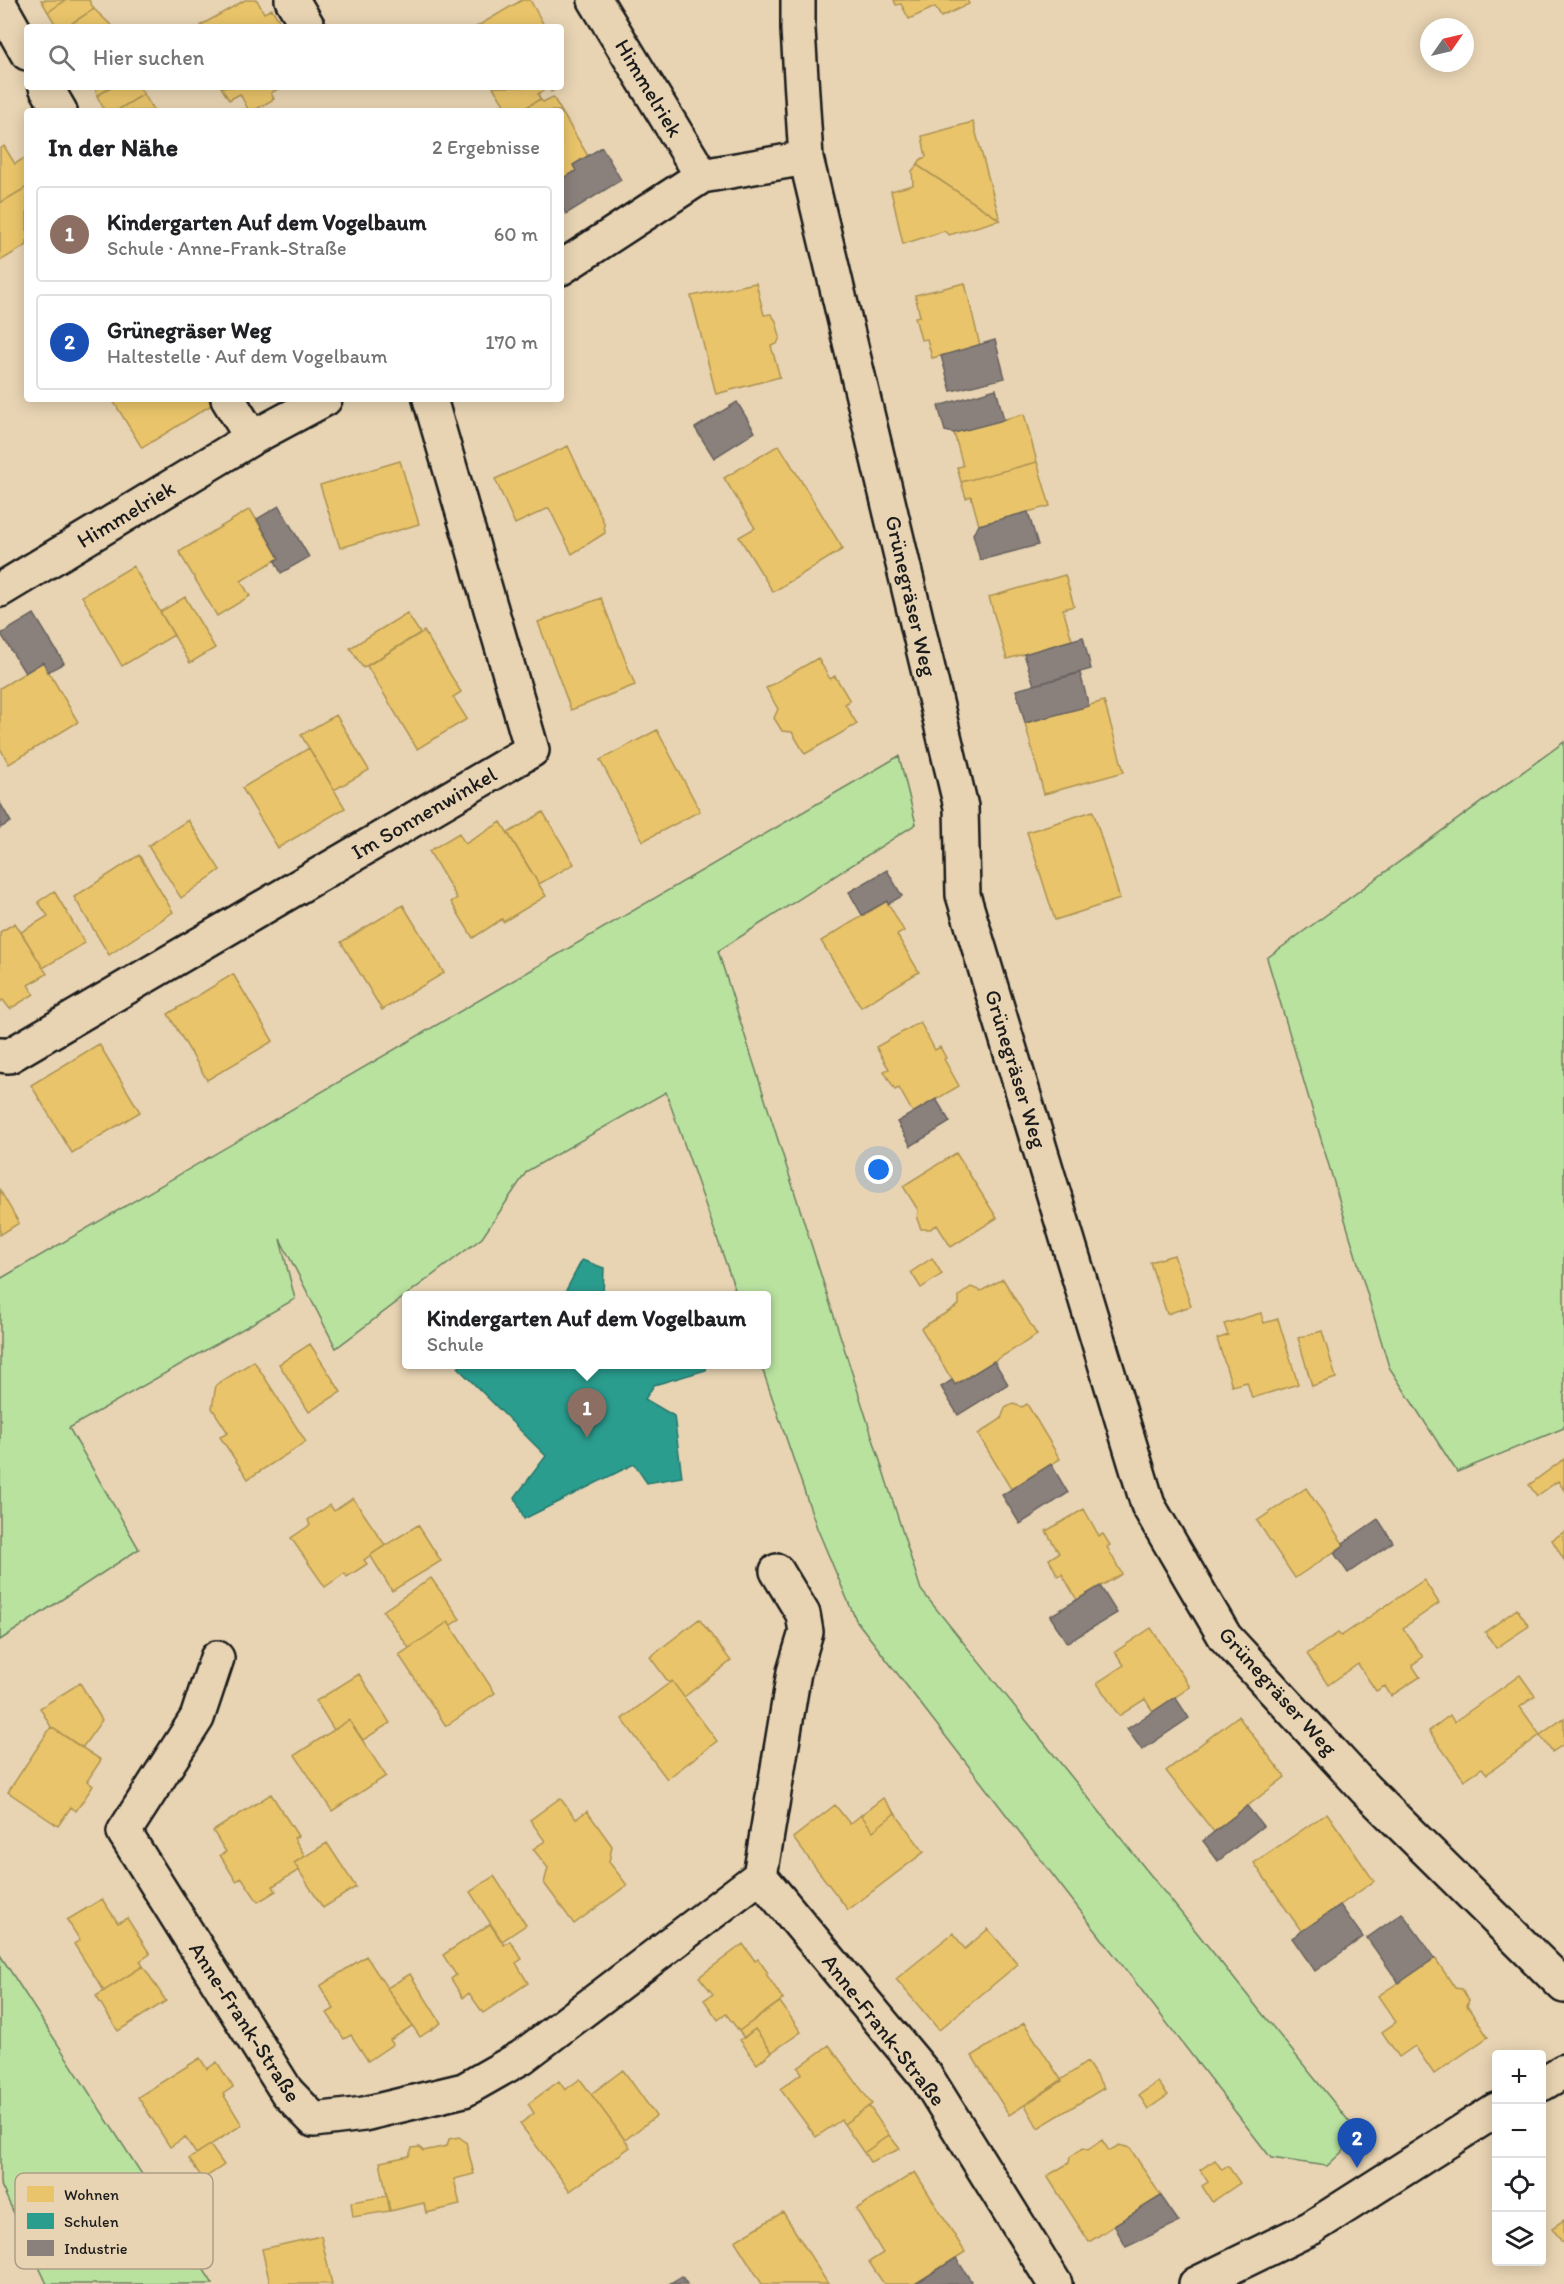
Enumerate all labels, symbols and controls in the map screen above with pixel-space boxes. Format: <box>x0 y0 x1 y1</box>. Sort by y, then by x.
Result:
north arrow <box>1420 18 1474 72</box>
search box <box>24 24 564 90</box>
street label: Himmelriek <box>609 34 689 142</box>
icon: search <box>45 41 78 74</box>
text: Hier suchen <box>93 44 204 71</box>
text: In der Nähe <box>48 131 178 163</box>
text: 2 Ergebnisse <box>432 135 540 159</box>
text: Kindergarten Auf dem Vogelbaum <box>107 209 427 236</box>
text: 1 <box>65 222 74 246</box>
text: 60 m <box>494 222 538 246</box>
text: Schule · Anne-Frank-Straße <box>107 236 347 260</box>
text: Grünegräser Weg <box>107 317 271 344</box>
text: 2 <box>64 330 75 354</box>
text: 170 m <box>485 330 538 354</box>
text: Haltestelle · Auf dem Vogelbaum <box>107 344 388 368</box>
street label: Himmelriek <box>72 474 180 554</box>
street label: Grünegräser Weg <box>879 513 943 680</box>
street label: Im Sonnenwinkel <box>347 760 501 866</box>
street label: Grünegräser Weg <box>979 986 1053 1152</box>
your location <box>864 1155 893 1184</box>
popup <box>402 1291 771 1369</box>
text: Kindergarten Auf dem Vogelbaum <box>427 1305 746 1332</box>
text: Schule <box>427 1332 484 1356</box>
pin: 1 <box>568 1388 606 1438</box>
street label: Grünegräser Weg <box>1213 1621 1344 1762</box>
street label: Anne-Frank-Straße <box>183 1937 307 2107</box>
street label: Anne-Frank-Straße <box>816 1949 952 2111</box>
map controls <box>1492 2050 1546 2266</box>
button: + <box>1492 2050 1546 2104</box>
button: − <box>1492 2104 1546 2158</box>
pin: 2 <box>1338 2118 1376 2168</box>
button: locate <box>1492 2158 1546 2212</box>
legend <box>15 2173 213 2269</box>
text: Wohnen <box>64 2185 119 2204</box>
text: Schulen <box>64 2212 119 2231</box>
button: layers <box>1492 2212 1546 2266</box>
text: Industrie <box>64 2239 128 2258</box>

